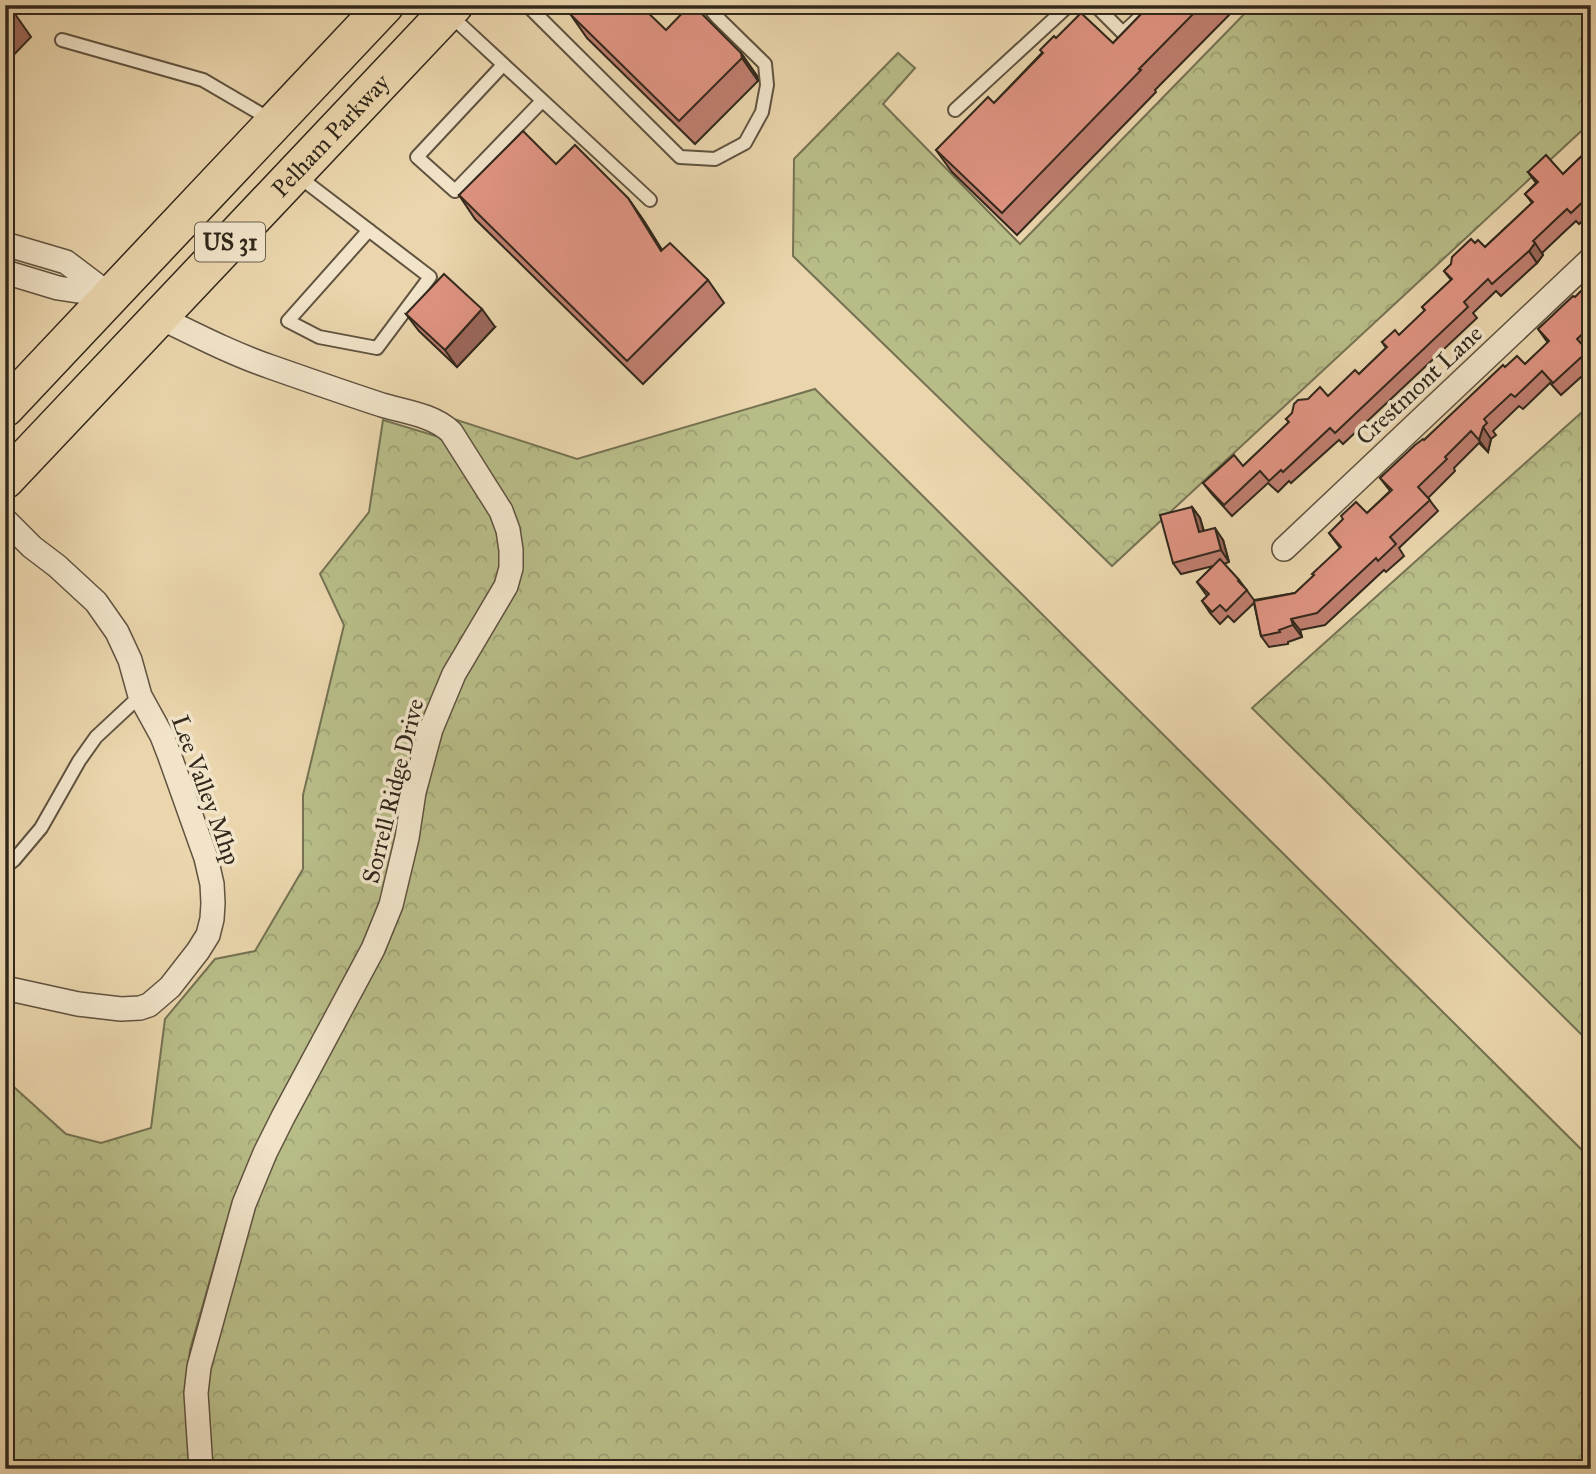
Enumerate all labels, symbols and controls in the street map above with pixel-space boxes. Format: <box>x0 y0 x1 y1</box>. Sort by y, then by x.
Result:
street label: Pelham Parkway <box>265 67 397 203</box>
road number: US 31 <box>195 222 265 262</box>
street label: Crestmont Lane <box>1349 319 1489 451</box>
street label: Sorrell Ridge Drive <box>356 696 430 886</box>
street label: Lee Valley Mhp <box>165 711 247 869</box>

